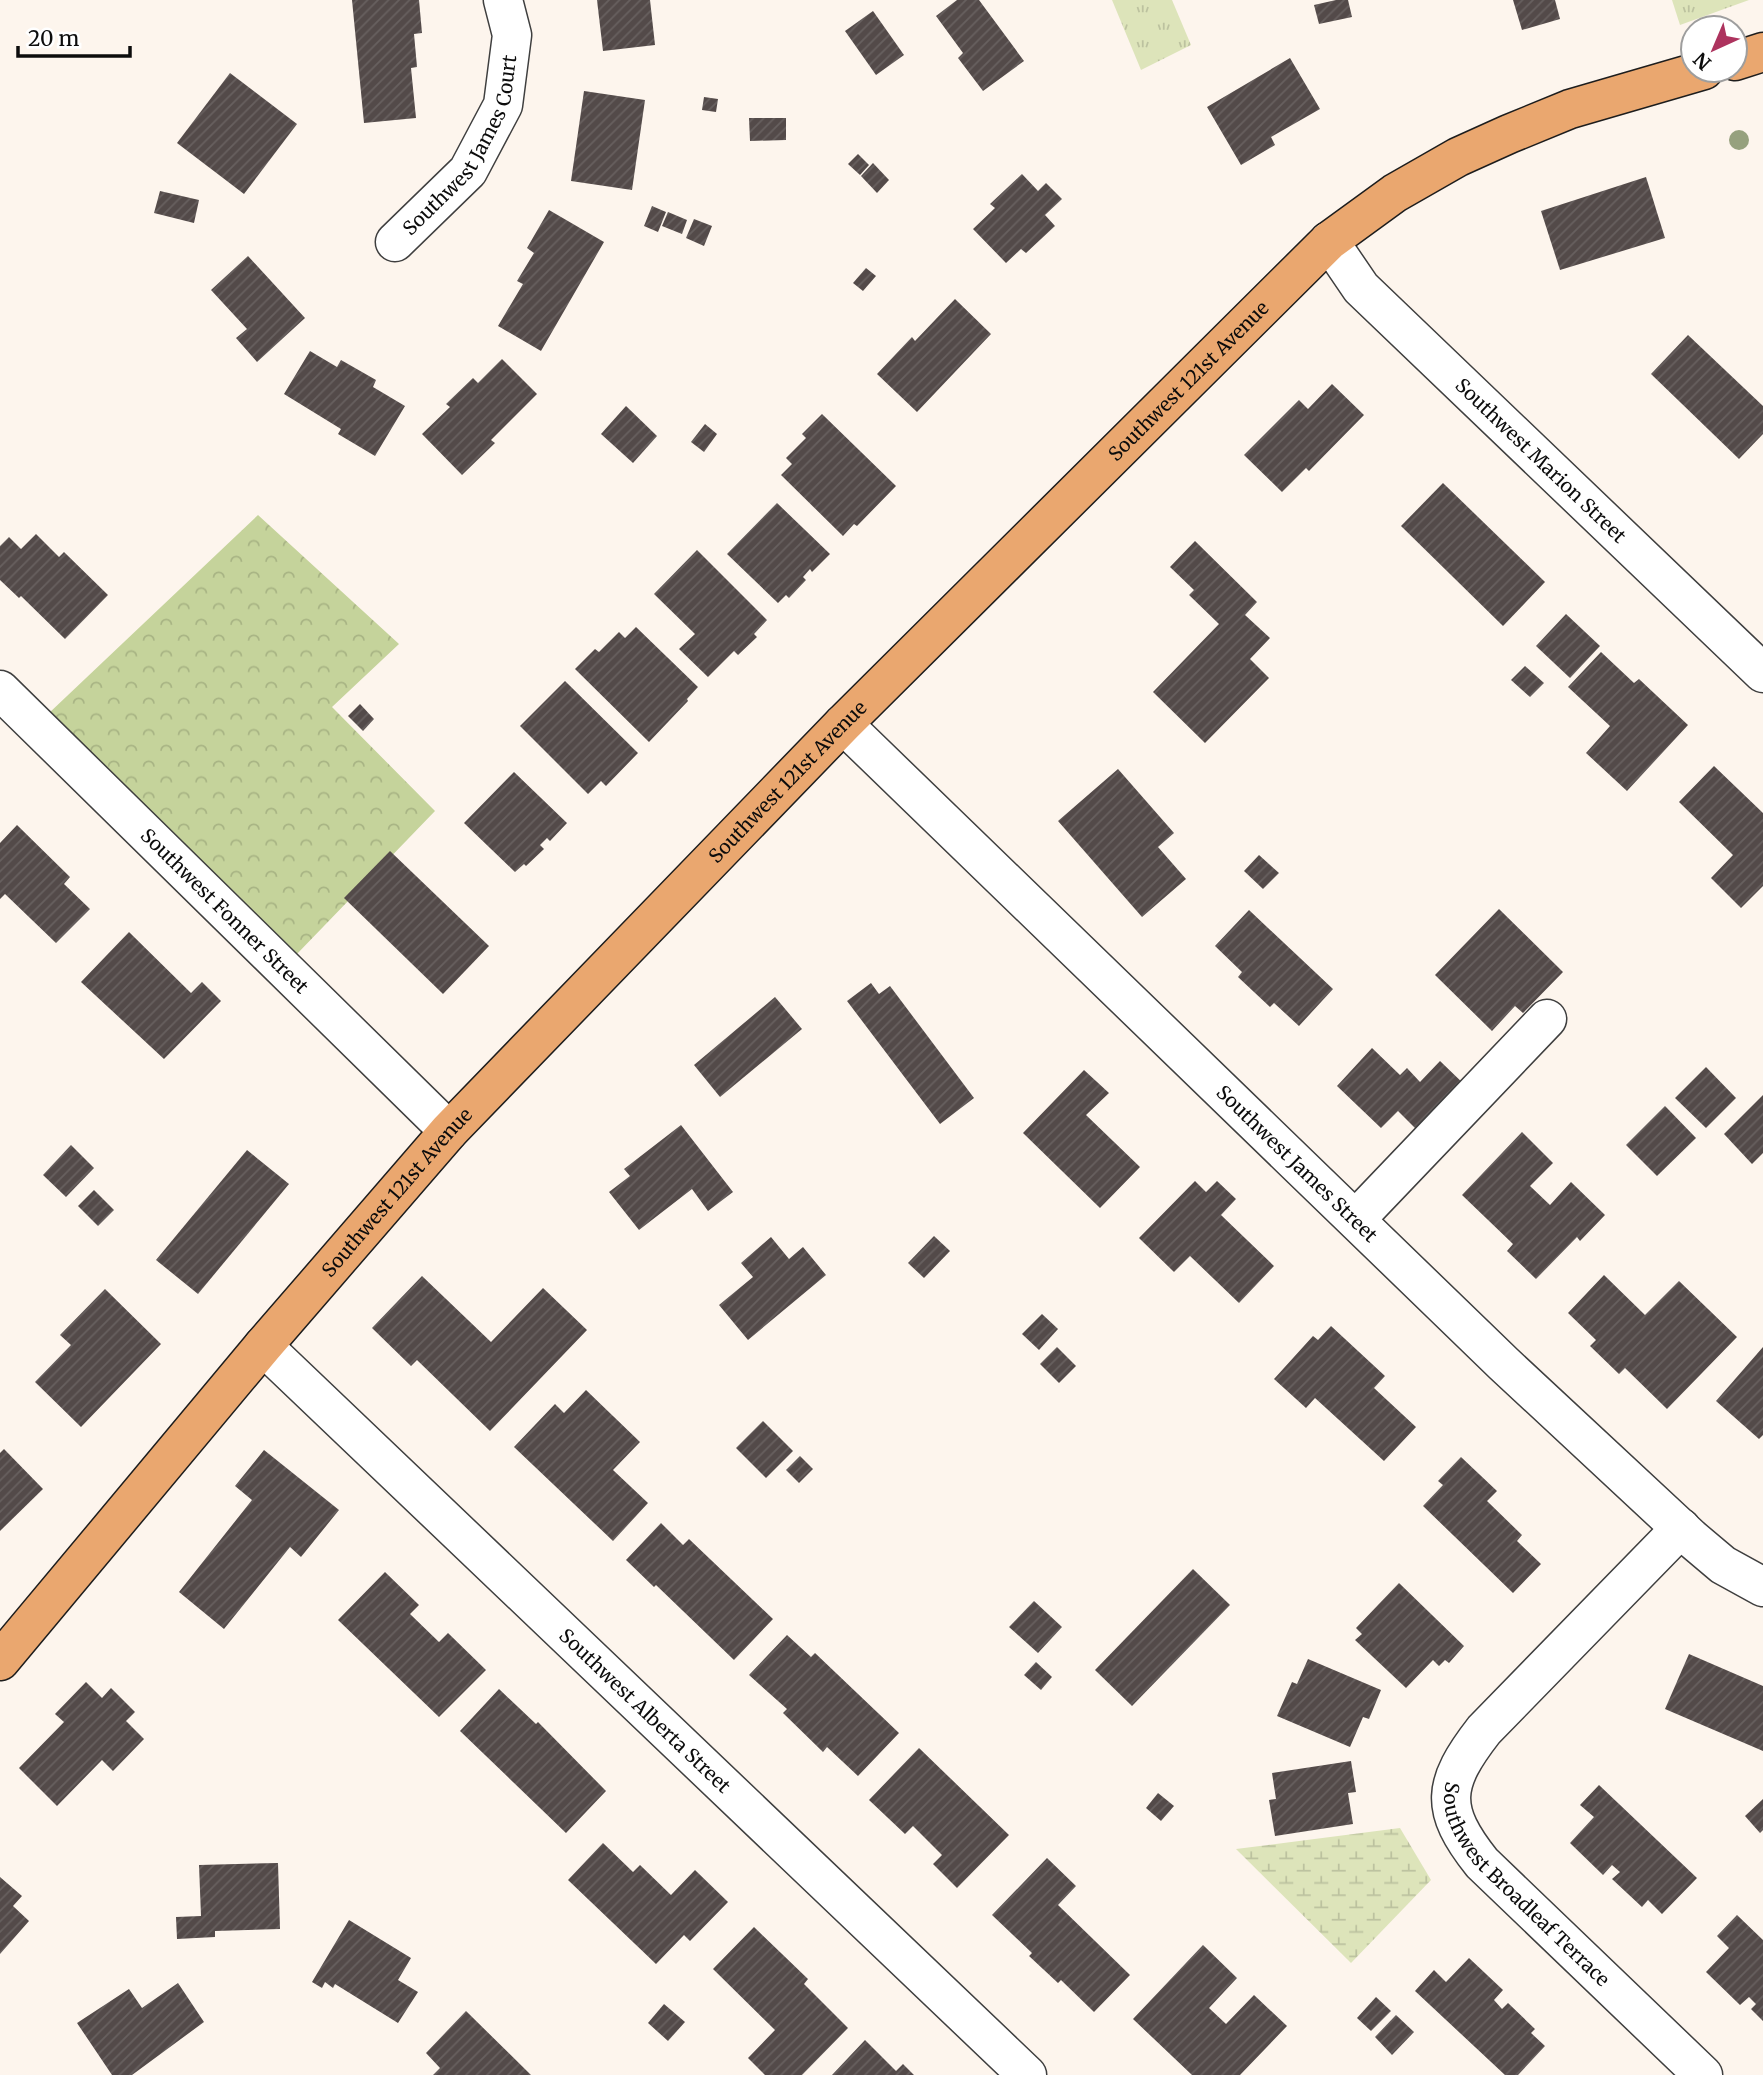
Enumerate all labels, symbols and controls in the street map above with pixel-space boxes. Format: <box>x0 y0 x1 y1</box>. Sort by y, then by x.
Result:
scale bar <box>18 14 130 58</box>
north arrow <box>1679 14 1749 84</box>
text: 20 m <box>28 25 80 52</box>
text: N <box>1688 47 1716 75</box>
street label: Southwest James Court <box>397 53 521 240</box>
street label: Southwest 121st Avenue <box>1103 296 1274 466</box>
street label: Southwest Marion Street <box>1451 373 1632 548</box>
street label: Southwest 121st Avenue <box>703 696 872 868</box>
street label: Southwest Fonner Street <box>136 823 314 999</box>
street label: Southwest James Street <box>1211 1080 1383 1247</box>
street label: Southwest 121st Avenue <box>316 1103 477 1282</box>
street label: Southwest Alberta Street <box>554 1623 736 1798</box>
street label: Southwest Broadleaf Terrace <box>1439 1780 1615 1991</box>

